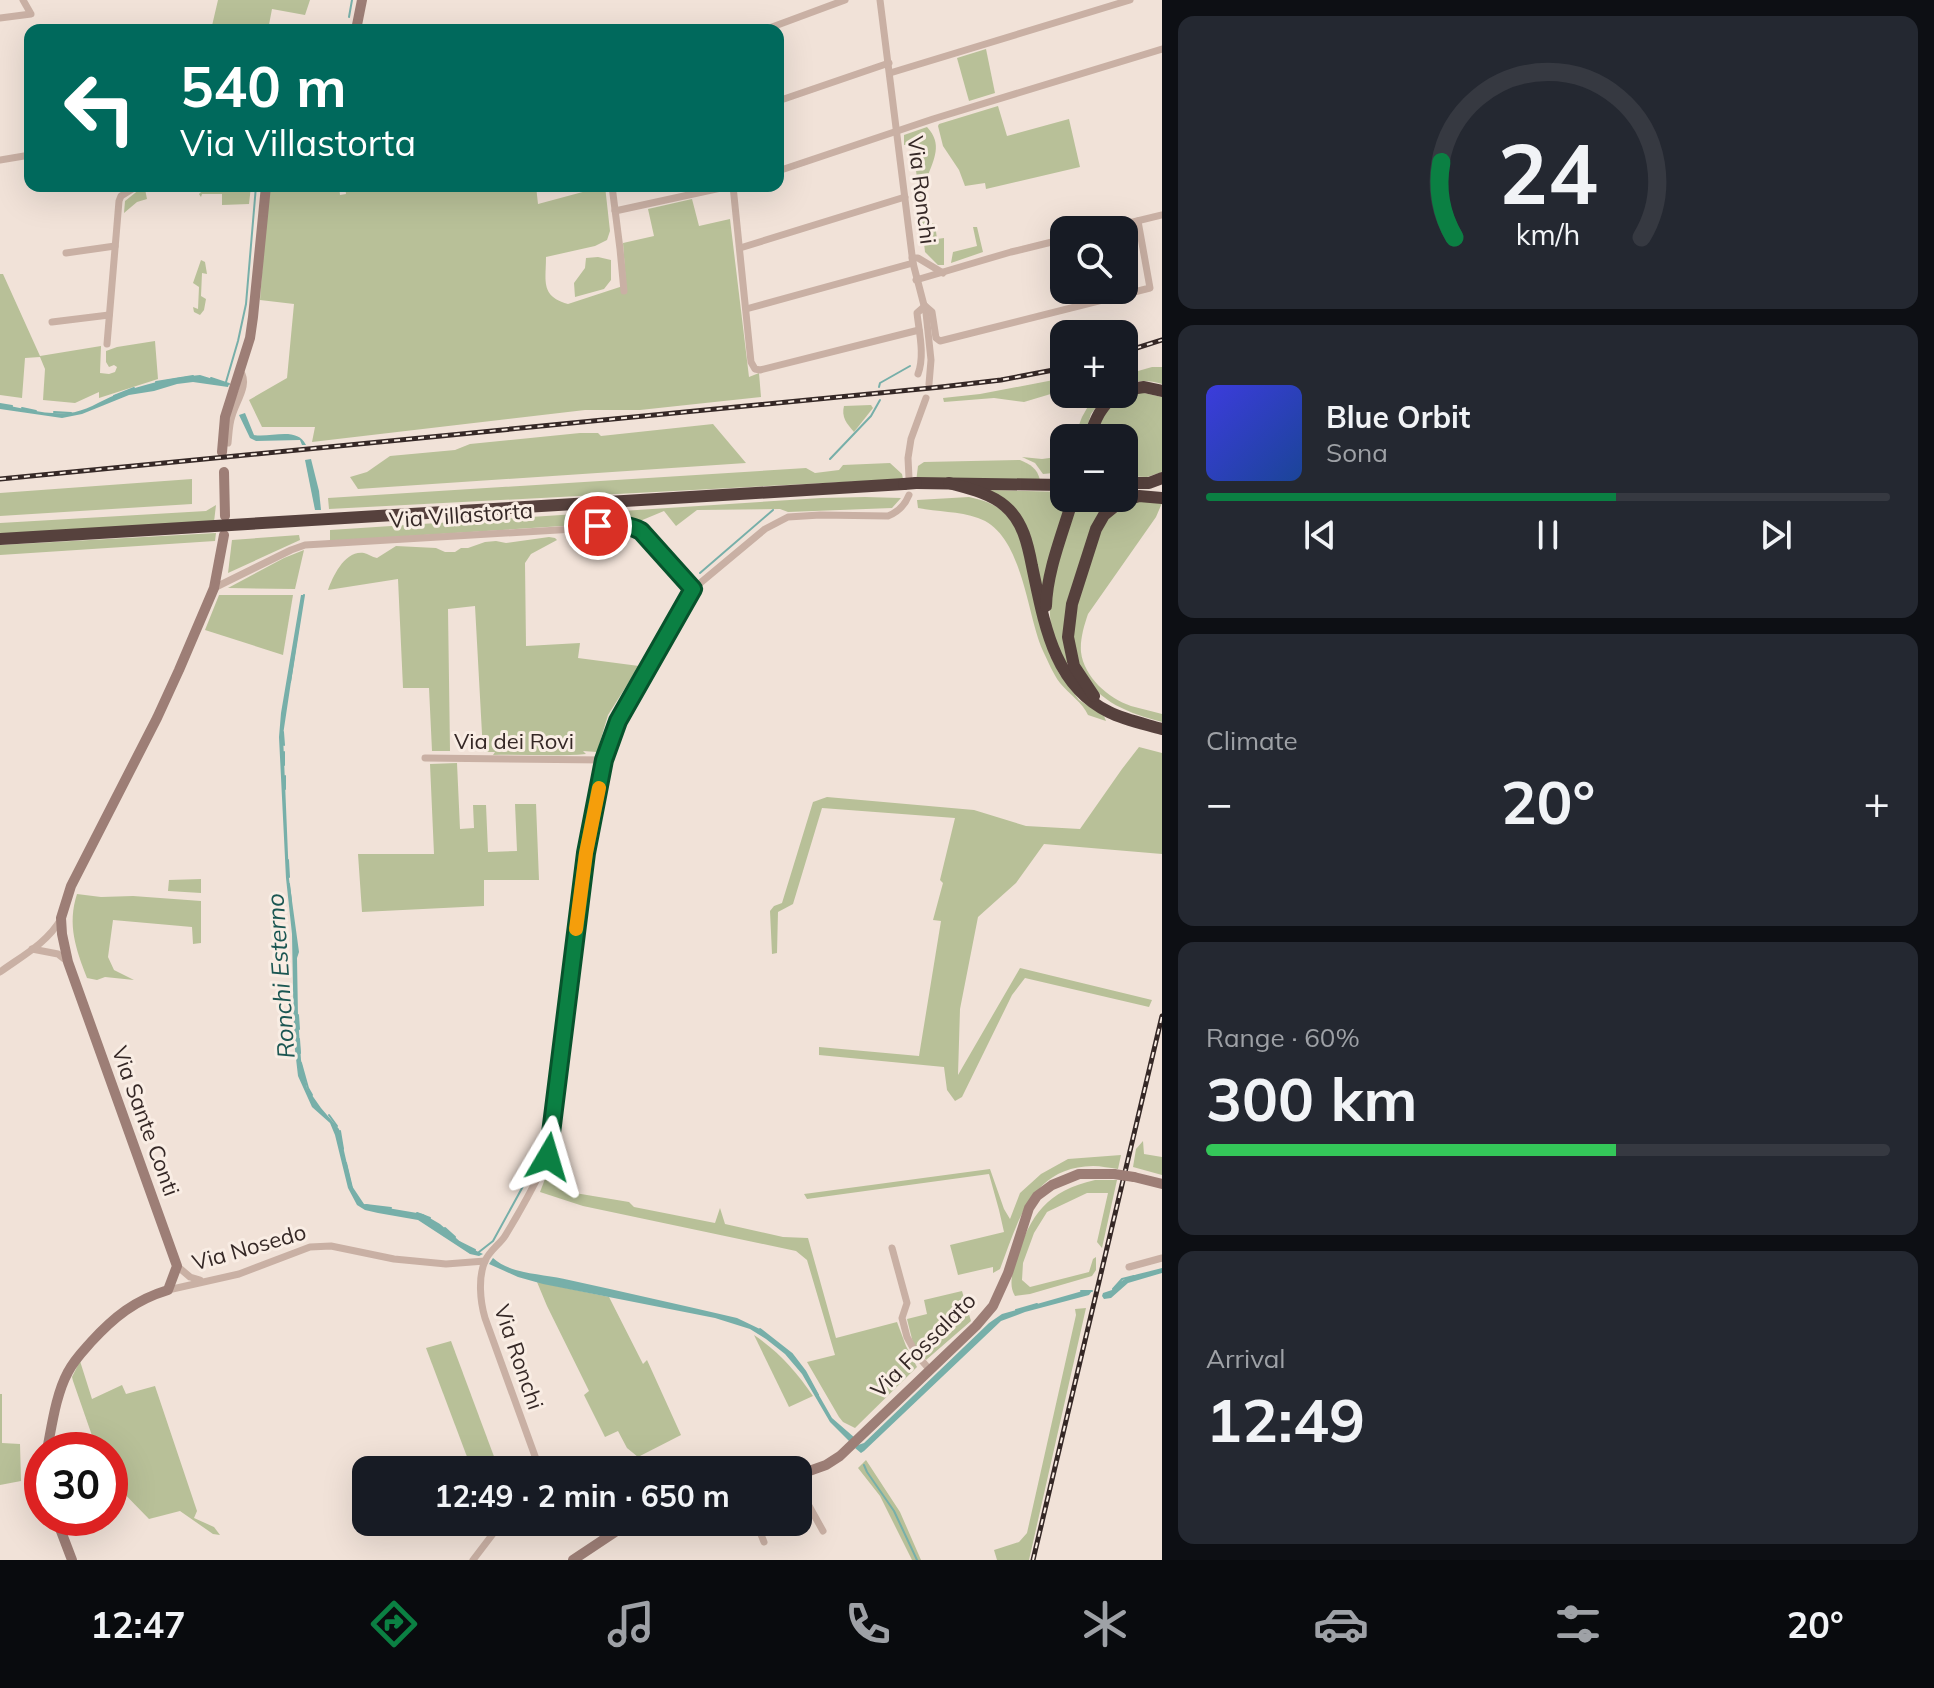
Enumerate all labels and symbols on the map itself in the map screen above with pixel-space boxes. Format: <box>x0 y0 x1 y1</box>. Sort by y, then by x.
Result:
street label: Via Ronchi <box>901 134 943 246</box>
pin <box>564 492 632 560</box>
street label: Via Villastorta <box>388 496 534 534</box>
street label: Via dei Rovi <box>454 727 574 755</box>
water label: Ronchi Esterno <box>259 892 301 1060</box>
street label: Via Sante Conti <box>106 1042 186 1200</box>
position arrow <box>506 1115 590 1199</box>
street label: Via Nosedo <box>189 1217 309 1277</box>
street label: Via Fossalato <box>864 1286 982 1404</box>
street label: Via Ronchi <box>488 1301 550 1413</box>
speed limit sign: 30 <box>24 1432 128 1536</box>

